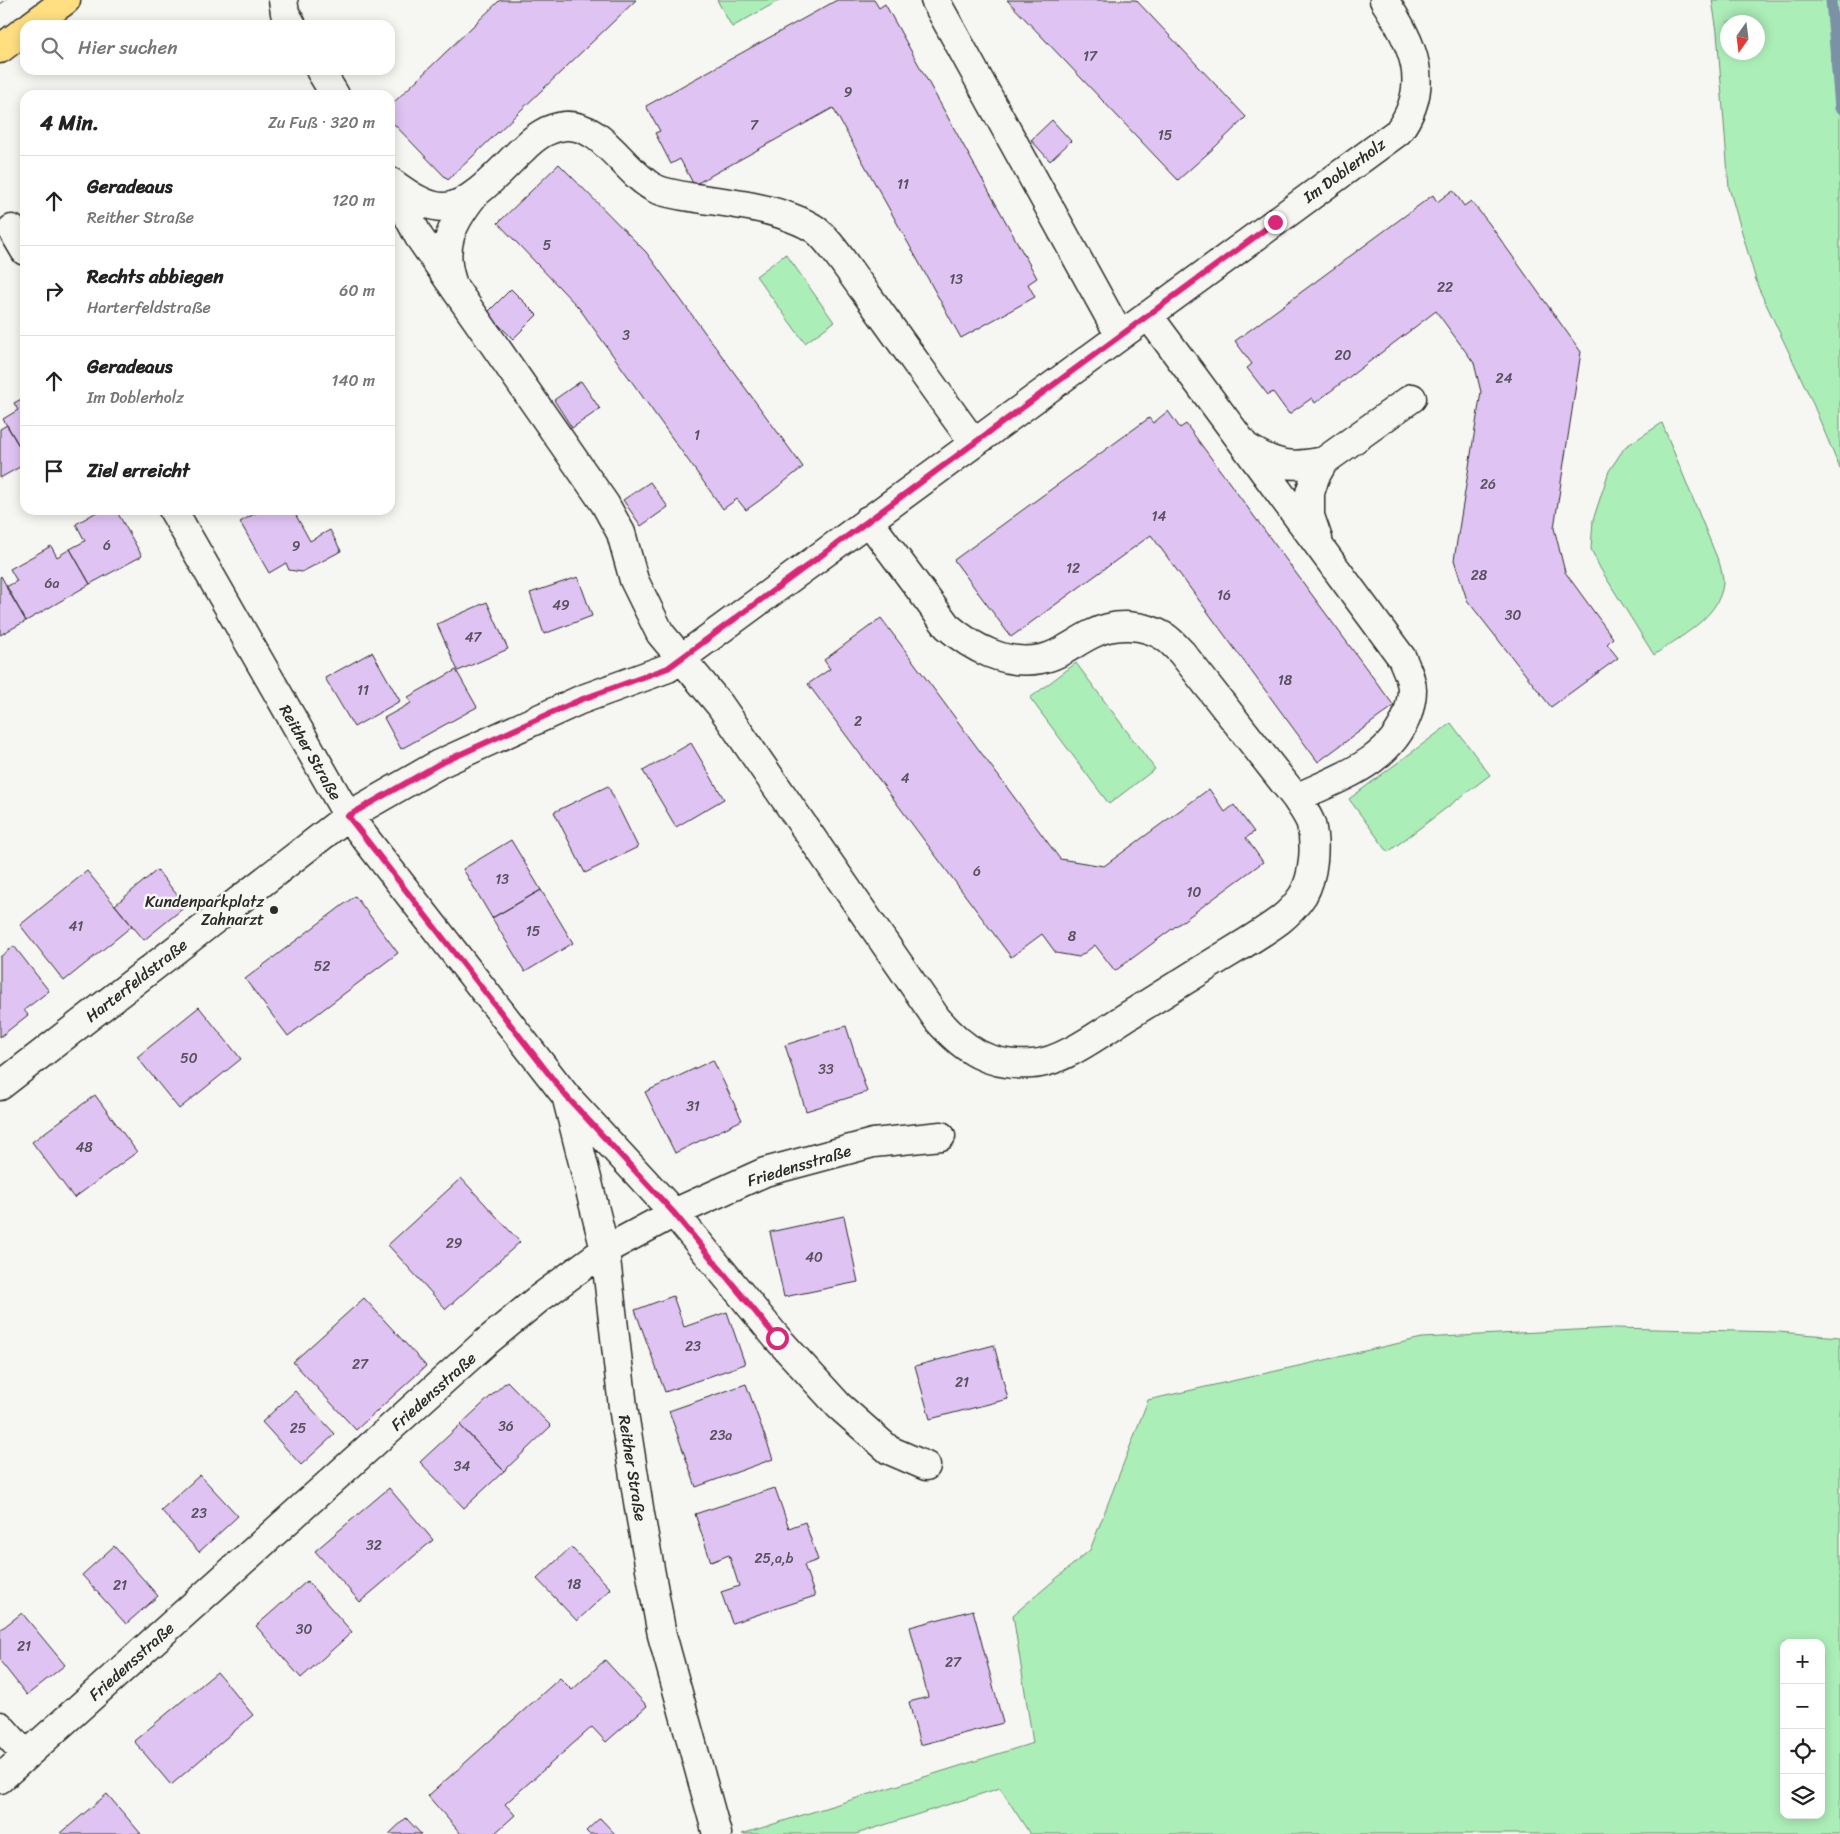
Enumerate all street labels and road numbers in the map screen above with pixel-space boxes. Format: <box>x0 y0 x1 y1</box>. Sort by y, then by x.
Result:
street label: Im Doblerholz <box>1296 130 1392 211</box>
street label: Reither Straße <box>271 699 350 806</box>
street label: Harterfeldstraße <box>79 931 194 1030</box>
street label: Friedensstraße <box>743 1136 855 1195</box>
street label: Friedensstraße <box>384 1345 483 1438</box>
street label: Reither Straße <box>610 1413 655 1523</box>
street label: Friedensstraße <box>82 1615 181 1708</box>

